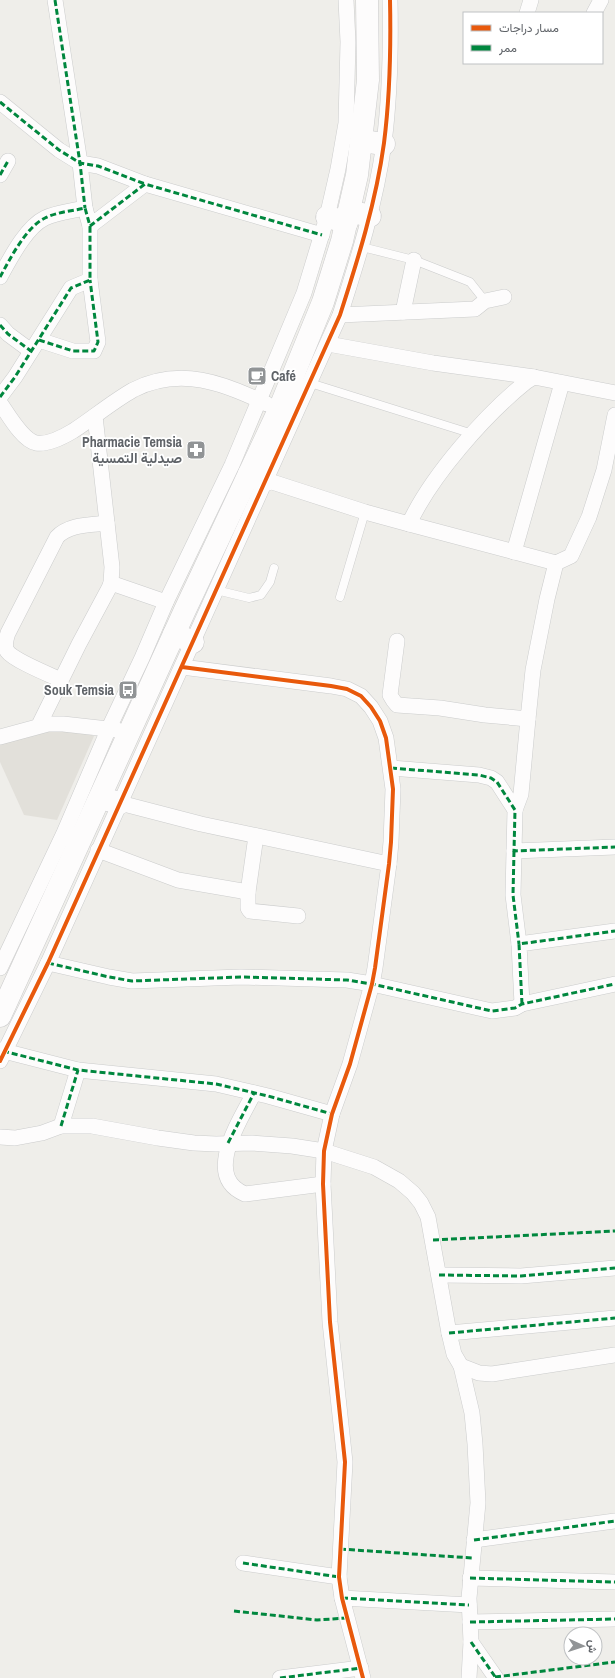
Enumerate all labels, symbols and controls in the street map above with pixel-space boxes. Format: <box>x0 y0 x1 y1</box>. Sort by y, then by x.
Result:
legend <box>463 12 603 64</box>
text: مسار دراجات <box>499 20 559 36</box>
text: ممر <box>498 40 517 56</box>
cafe icon: Café <box>246 365 268 387</box>
place label: Café <box>271 367 296 385</box>
place label: Pharmacie Temsia صيدلية التمسية <box>82 433 183 467</box>
pharmacy icon: Pharmacie Temsia صيدلية التمسية <box>185 439 207 461</box>
bus stop icon: Souk Temsia <box>117 679 139 701</box>
place label: Souk Temsia <box>44 681 115 699</box>
north arrow <box>563 1626 603 1666</box>
text: ش <box>586 1640 600 1653</box>

